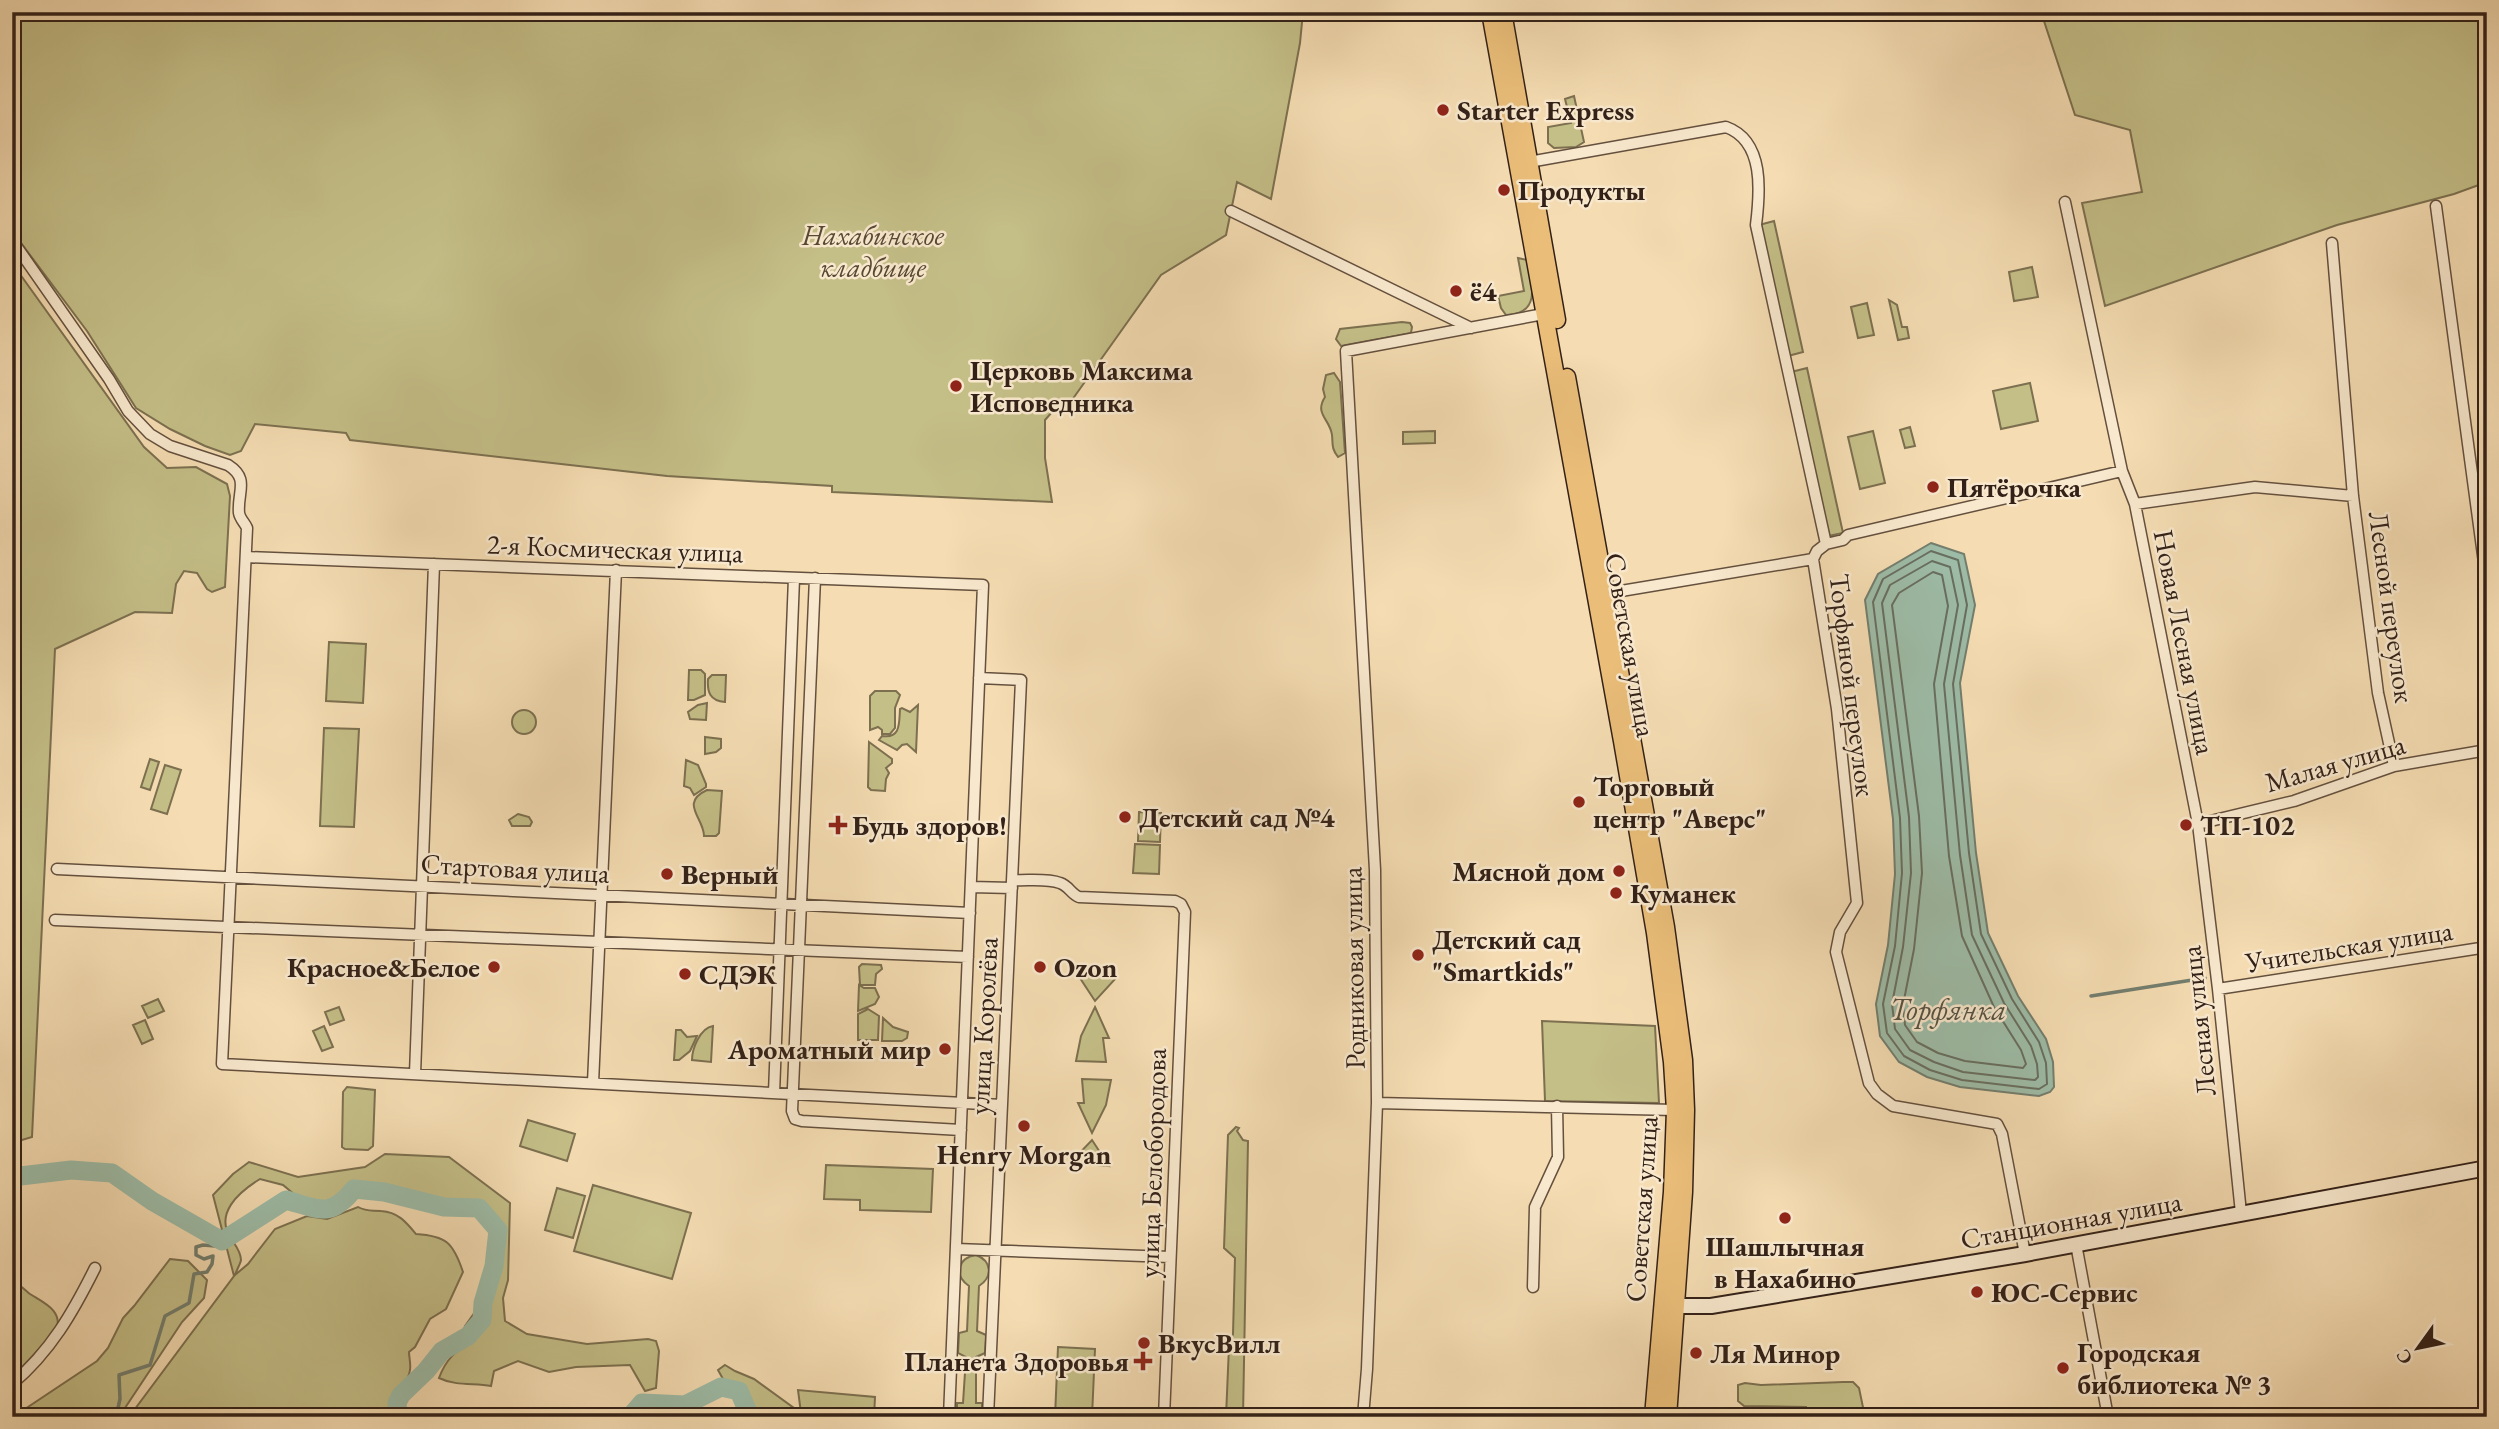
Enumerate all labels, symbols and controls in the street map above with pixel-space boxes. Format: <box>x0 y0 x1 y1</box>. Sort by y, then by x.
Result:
place label: Starter Express <box>1457 92 1634 128</box>
marker: Starter Express <box>1435 102 1451 118</box>
place label: Продукты <box>1518 172 1645 208</box>
marker: Продукты <box>1496 182 1512 198</box>
park label: Нахабинское кладбище <box>801 217 944 285</box>
place label: ё4 <box>1470 273 1498 309</box>
marker: ё4 <box>1448 283 1464 299</box>
place label: Церковь Максима Исповедника <box>970 352 1194 420</box>
marker: Церковь Максима Исповедника <box>948 378 964 394</box>
place label: Пятёрочка <box>1947 469 2082 505</box>
marker: Пятёрочка <box>1925 479 1941 495</box>
street label: Лесной переулок <box>2361 509 2423 705</box>
street label: 2-я Космическая улица <box>486 526 745 570</box>
street label: Новая Лесная улица <box>2146 526 2225 758</box>
street label: Советская улица <box>1597 550 1665 741</box>
street label: Торфяной переулок <box>1821 572 1885 798</box>
street label: Малая улица <box>2261 726 2410 800</box>
place label: Торговый центр "Аверс" <box>1593 768 1767 836</box>
marker: Торговый центр "Аверс" <box>1571 794 1587 810</box>
place label: Детский сад №4 <box>1139 799 1336 835</box>
place label: Будь здоров! <box>852 807 1007 843</box>
place label: ТП-102 <box>2200 807 2295 843</box>
marker: Детский сад №4 <box>1117 809 1133 825</box>
marker: Будь здоров! <box>830 817 846 833</box>
marker: ТП-102 <box>2178 817 2194 833</box>
street label: Стартовая улица <box>420 845 611 891</box>
place label: Мясной дом <box>1452 853 1605 889</box>
place label: Верный <box>681 856 778 892</box>
marker: Мясной дом <box>1611 863 1627 879</box>
marker: Верный <box>659 866 675 882</box>
street label: Родниковая улица <box>1333 866 1373 1070</box>
place label: Куманек <box>1630 875 1736 911</box>
marker: Куманек <box>1608 885 1624 901</box>
street label: Учительская улица <box>2242 912 2456 980</box>
place label: Детский сад "Smartkids" <box>1432 921 1581 989</box>
street label: улица Королёва <box>960 935 1006 1116</box>
street label: Лесная улица <box>2172 943 2224 1098</box>
marker: Детский сад "Smartkids" <box>1410 947 1426 963</box>
place label: Красное&Белое <box>287 949 480 985</box>
place label: Ozon <box>1054 949 1118 985</box>
place label: СДЭК <box>699 956 778 992</box>
marker: Красное&Белое <box>486 959 502 975</box>
marker: Ozon <box>1032 959 1048 975</box>
marker: СДЭК <box>677 966 693 982</box>
water label: Торфянка <box>1890 990 2006 1029</box>
place label: Ароматный мир <box>727 1031 931 1067</box>
marker: Ароматный мир <box>937 1041 953 1057</box>
street label: улица Белобородова <box>1130 1047 1174 1279</box>
street label: Советская улица <box>1617 1114 1666 1303</box>
marker: Henry Morgan <box>1016 1118 1032 1134</box>
place label: Henry Morgan <box>937 1136 1111 1172</box>
street label: Станционная улица <box>1958 1183 2185 1257</box>
marker: Шашлычная в Нахабино <box>1777 1210 1793 1226</box>
place label: Шашлычная в Нахабино <box>1706 1228 1864 1296</box>
place label: ЮС-Сервис <box>1991 1274 2138 1310</box>
marker: ЮС-Сервис <box>1969 1284 1985 1300</box>
north arrow <box>2384 1314 2454 1384</box>
place label: ВкусВилл <box>1158 1325 1280 1361</box>
place label: Городская библиотека № 3 <box>2077 1334 2272 1402</box>
marker: ВкусВилл <box>1136 1335 1152 1351</box>
place label: Ля Минор <box>1710 1335 1840 1371</box>
place label: Планета Здоровья <box>904 1343 1129 1379</box>
marker: Ля Минор <box>1688 1345 1704 1361</box>
text: С <box>2390 1345 2418 1369</box>
marker: Планета Здоровья <box>1135 1353 1151 1369</box>
marker: Городская библиотека № 3 <box>2055 1360 2071 1376</box>

